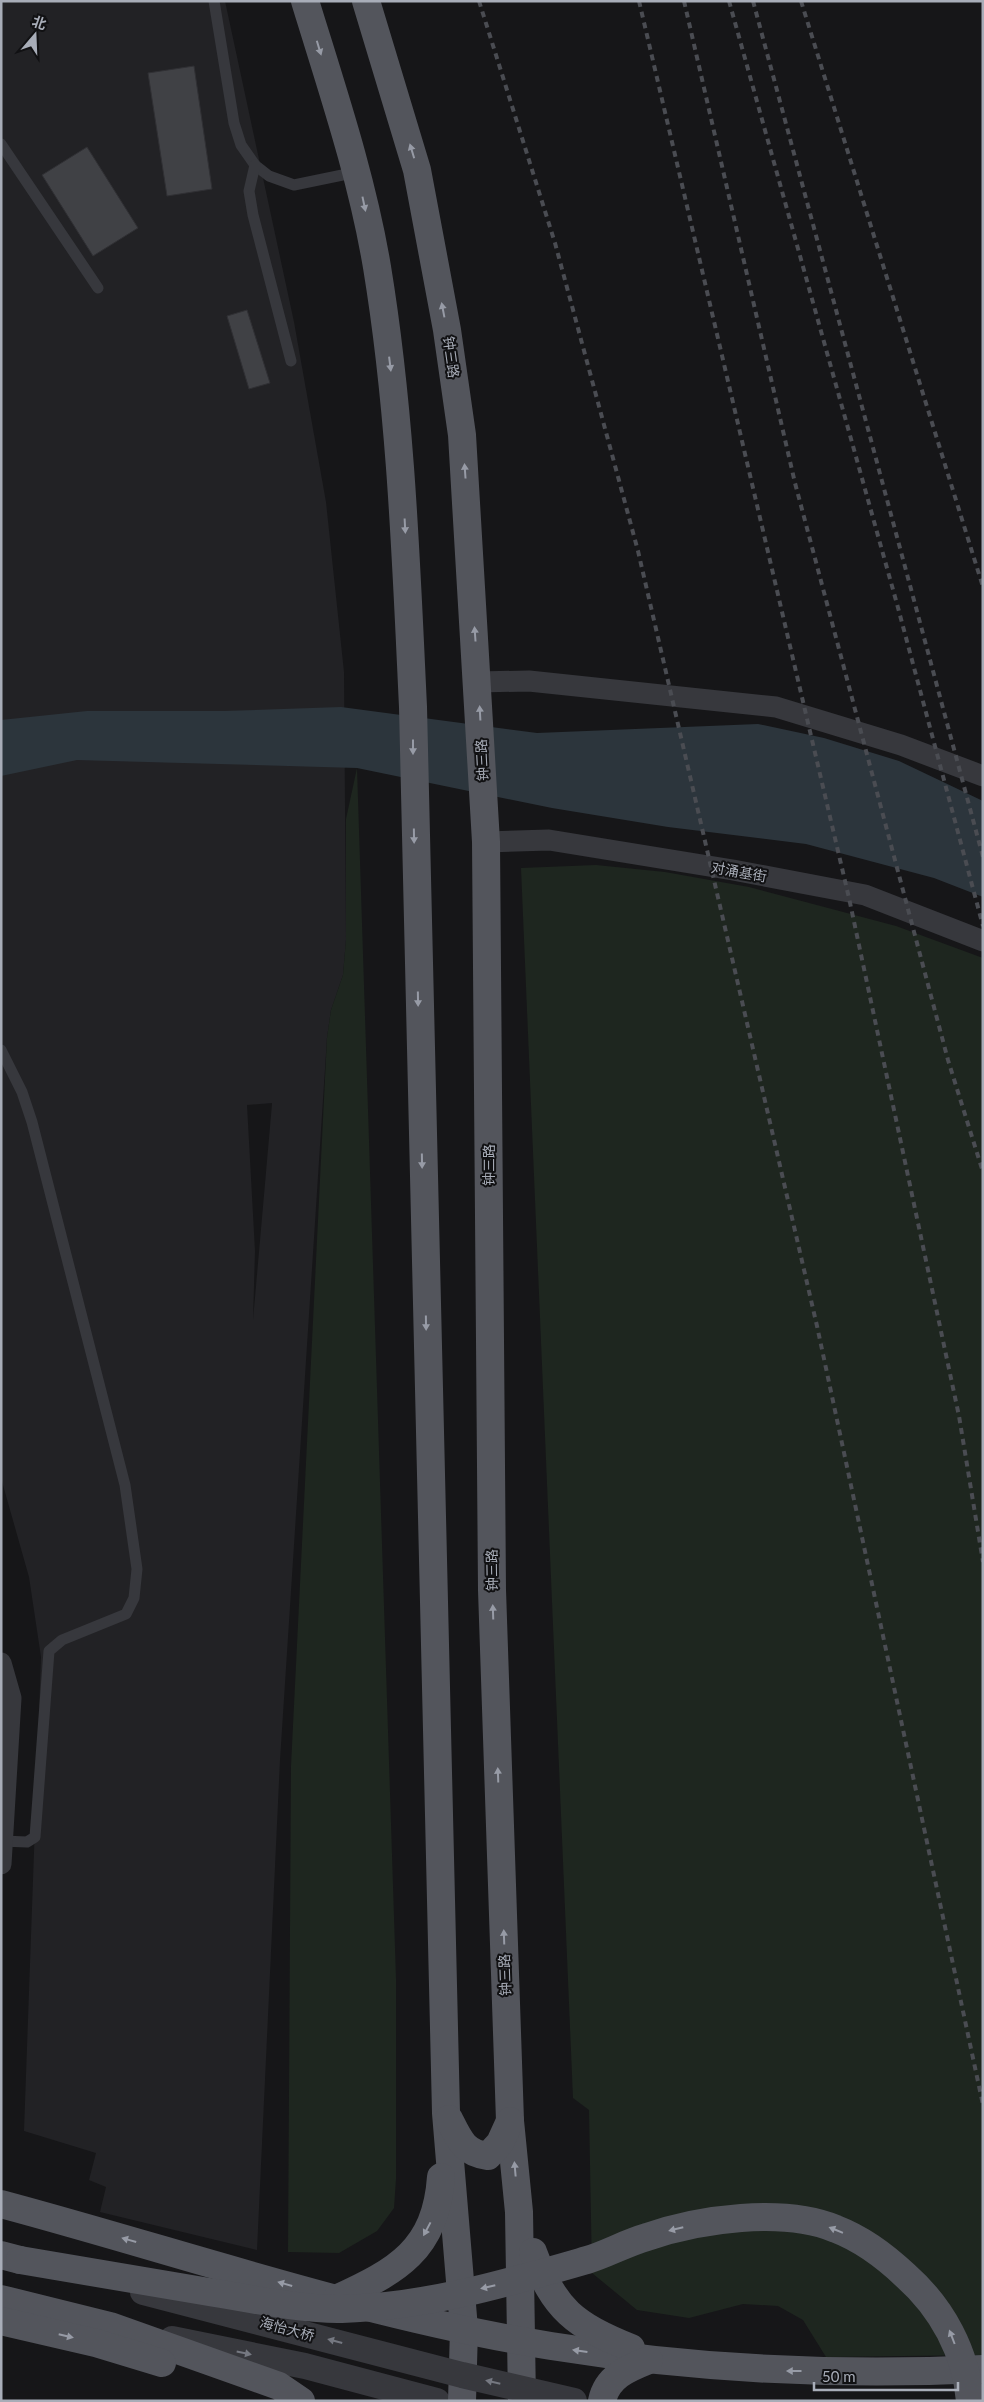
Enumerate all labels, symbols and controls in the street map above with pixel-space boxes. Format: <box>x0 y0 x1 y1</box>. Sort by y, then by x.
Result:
north arrow <box>10 10 60 60</box>
text: 北 <box>30 12 49 33</box>
one-way arrow <box>316 40 324 55</box>
one-way arrow <box>407 144 415 159</box>
one-way arrow <box>360 197 368 213</box>
one-way arrow <box>439 302 447 318</box>
street label: 钟三路 <box>440 335 463 379</box>
one-way arrow <box>386 357 394 373</box>
one-way arrow <box>460 463 468 479</box>
one-way arrow <box>401 518 409 534</box>
one-way arrow <box>471 625 479 641</box>
one-way arrow <box>475 705 483 721</box>
street label: 钟三路 <box>472 739 491 781</box>
one-way arrow <box>409 740 417 756</box>
one-way arrow <box>411 828 419 844</box>
street label: 对涌基街 <box>710 858 768 885</box>
one-way arrow <box>414 991 422 1007</box>
street label: 钟三路 <box>480 1144 497 1186</box>
one-way arrow <box>418 1153 426 1169</box>
one-way arrow <box>422 1316 430 1332</box>
street label: 钟三路 <box>483 1549 500 1591</box>
one-way arrow <box>489 1604 497 1620</box>
one-way arrow <box>494 1767 502 1783</box>
one-way arrow <box>500 1929 508 1945</box>
street label: 钟三路 <box>495 1954 514 1996</box>
one-way arrow <box>510 2161 518 2177</box>
one-way arrow <box>423 2221 431 2236</box>
one-way arrow <box>668 2225 683 2233</box>
one-way arrow <box>829 2225 843 2233</box>
one-way arrow <box>121 2235 136 2243</box>
one-way arrow <box>278 2280 293 2288</box>
one-way arrow <box>480 2284 495 2292</box>
street label: 海怡大桥 <box>258 2313 316 2344</box>
one-way arrow <box>948 2329 956 2344</box>
one-way arrow <box>58 2332 73 2340</box>
one-way arrow <box>328 2337 343 2345</box>
one-way arrow <box>572 2346 588 2354</box>
one-way arrow <box>236 2350 252 2358</box>
scale bar <box>814 2360 958 2392</box>
one-way arrow <box>786 2367 802 2375</box>
text: 50 m <box>822 2367 856 2385</box>
one-way arrow <box>485 2378 500 2386</box>

